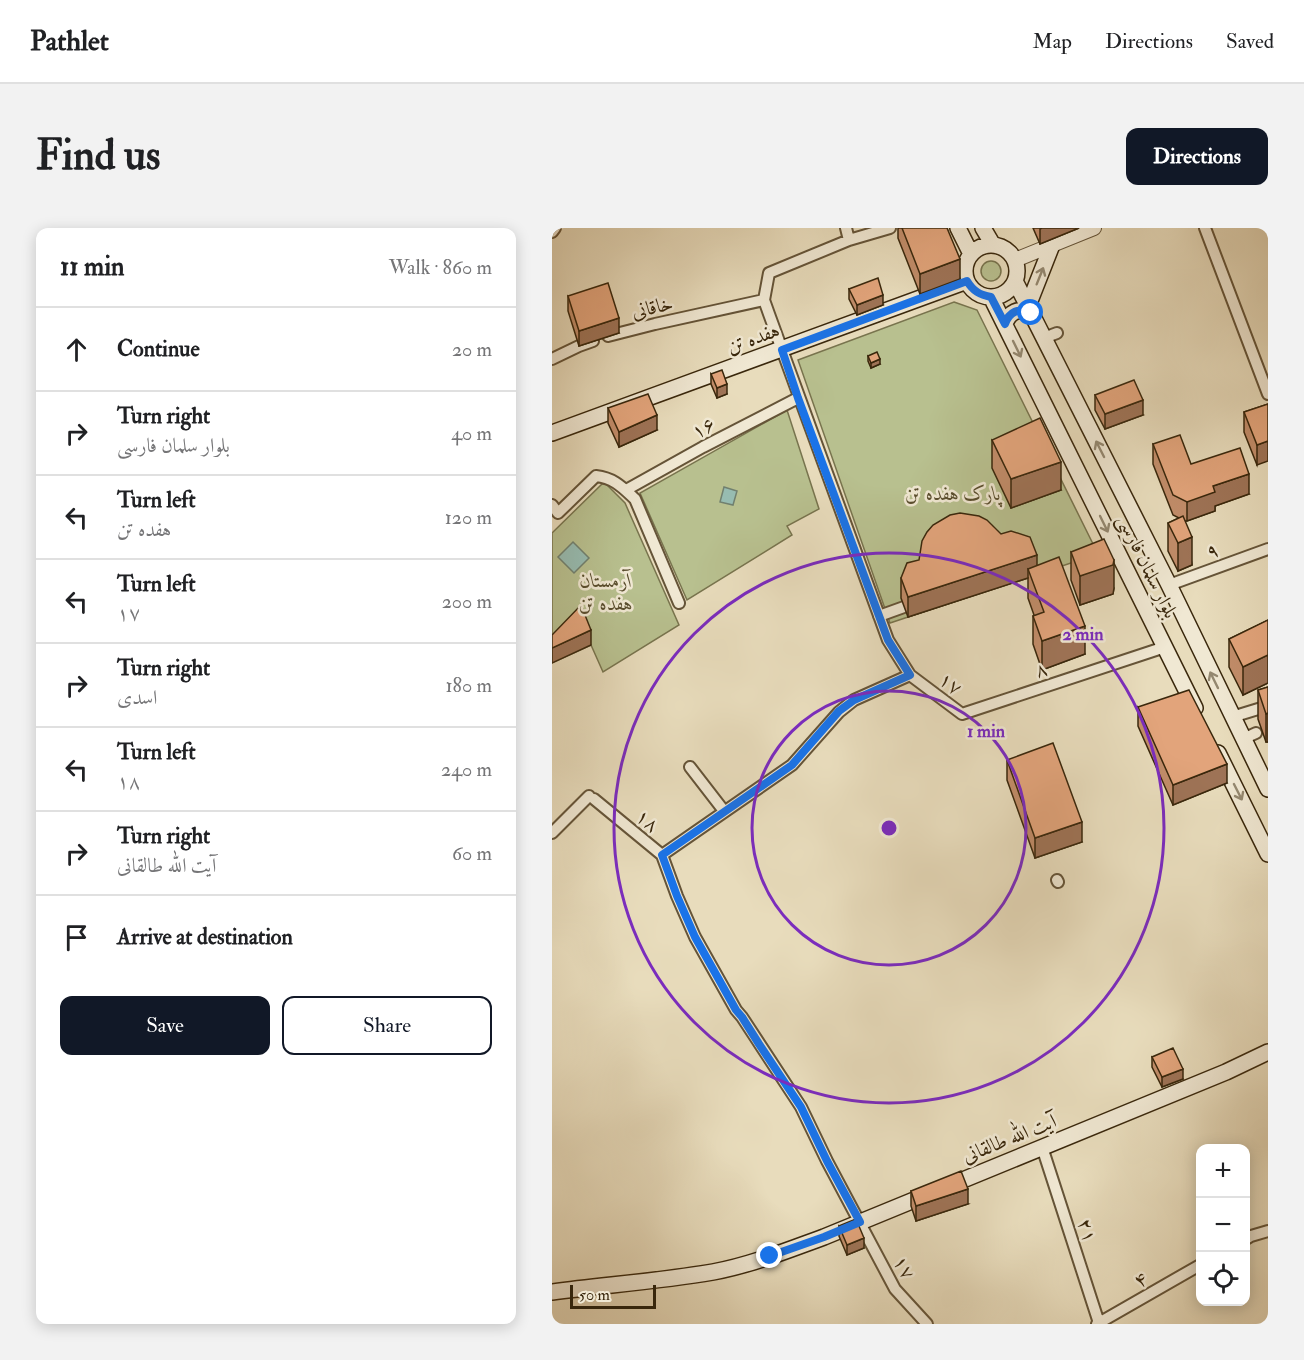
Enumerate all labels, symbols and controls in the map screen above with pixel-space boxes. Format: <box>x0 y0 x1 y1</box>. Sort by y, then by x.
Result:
text: Pathlet <box>30 24 109 59</box>
text: Map <box>1032 28 1072 55</box>
text: Directions <box>1105 28 1193 55</box>
text: Saved <box>1226 28 1274 55</box>
button: Directions <box>1126 128 1268 185</box>
text: Find us <box>36 130 160 182</box>
text: 11 min <box>60 251 125 283</box>
text: Walk · 860 m <box>389 255 492 280</box>
one-way arrow <box>1035 267 1046 285</box>
street label: خاقانی <box>629 291 675 324</box>
route start <box>1017 299 1043 325</box>
street label: هفده تن <box>723 317 783 360</box>
icon: ahead <box>60 333 93 366</box>
text: Continue <box>117 335 200 363</box>
text: 20 m <box>452 337 492 362</box>
one-way arrow <box>1012 340 1023 358</box>
text: Turn right <box>117 402 210 430</box>
street label: ۱۶ <box>687 411 719 444</box>
icon: right <box>60 417 93 450</box>
text: 40 m <box>451 421 492 446</box>
text: بلوار سلمان فارسی <box>117 433 230 458</box>
one-way arrow <box>1094 441 1106 458</box>
park label: پارک هفده تن <box>905 481 1003 508</box>
text: Turn left <box>117 486 196 514</box>
icon: left <box>60 501 93 534</box>
text: 120 m <box>445 505 492 530</box>
street label: بلوار سلمان فارسی <box>1110 510 1183 623</box>
one-way arrow <box>1098 514 1110 532</box>
text: هفده تن <box>117 517 171 542</box>
street label: ۹ <box>1202 537 1222 564</box>
park label: آرمستان هفده تن <box>579 568 633 616</box>
text: Turn left <box>117 570 196 598</box>
icon: left <box>60 585 93 618</box>
text: 200 m <box>442 589 492 614</box>
text: ۱۷ <box>117 601 140 626</box>
text: 2 min <box>1063 623 1104 646</box>
text: Turn right <box>117 654 210 682</box>
street label: ۸ <box>1032 656 1051 683</box>
street label: ۱۷ <box>934 666 968 700</box>
icon: right <box>60 669 93 702</box>
one-way arrow <box>1208 672 1220 690</box>
text: 180 m <box>445 673 492 698</box>
text: اسدی <box>117 685 157 710</box>
text: 1 min <box>967 720 1006 743</box>
text: Turn left <box>117 738 196 766</box>
icon: left <box>60 753 93 786</box>
text: 240 m <box>441 757 492 782</box>
text: ۱۸ <box>117 769 140 794</box>
one-way arrow <box>1232 783 1244 801</box>
street label: ۱۸ <box>631 803 665 837</box>
centre of rings <box>879 818 899 838</box>
text: Turn right <box>117 822 210 850</box>
icon: right <box>60 837 93 870</box>
text: 60 m <box>452 841 492 866</box>
text: آیت الله طالقانی <box>117 853 216 878</box>
icon: arrive <box>60 921 93 954</box>
text: Arrive at destination <box>117 923 293 951</box>
button: Save <box>60 996 270 1055</box>
button: Share <box>282 996 492 1055</box>
street label: آیت الله طالقانی <box>957 1104 1062 1169</box>
map controls <box>1196 1144 1250 1306</box>
button: + <box>1196 1144 1250 1198</box>
button: − <box>1196 1198 1250 1252</box>
street label: ۲۱ <box>1072 1215 1103 1245</box>
route end <box>756 1242 782 1268</box>
street label: ۱۷ <box>888 1251 921 1284</box>
button: locate <box>1196 1252 1250 1306</box>
street label: ۴ <box>1129 1266 1152 1293</box>
scale bar <box>570 1282 656 1310</box>
text: 50 m <box>579 1285 610 1305</box>

